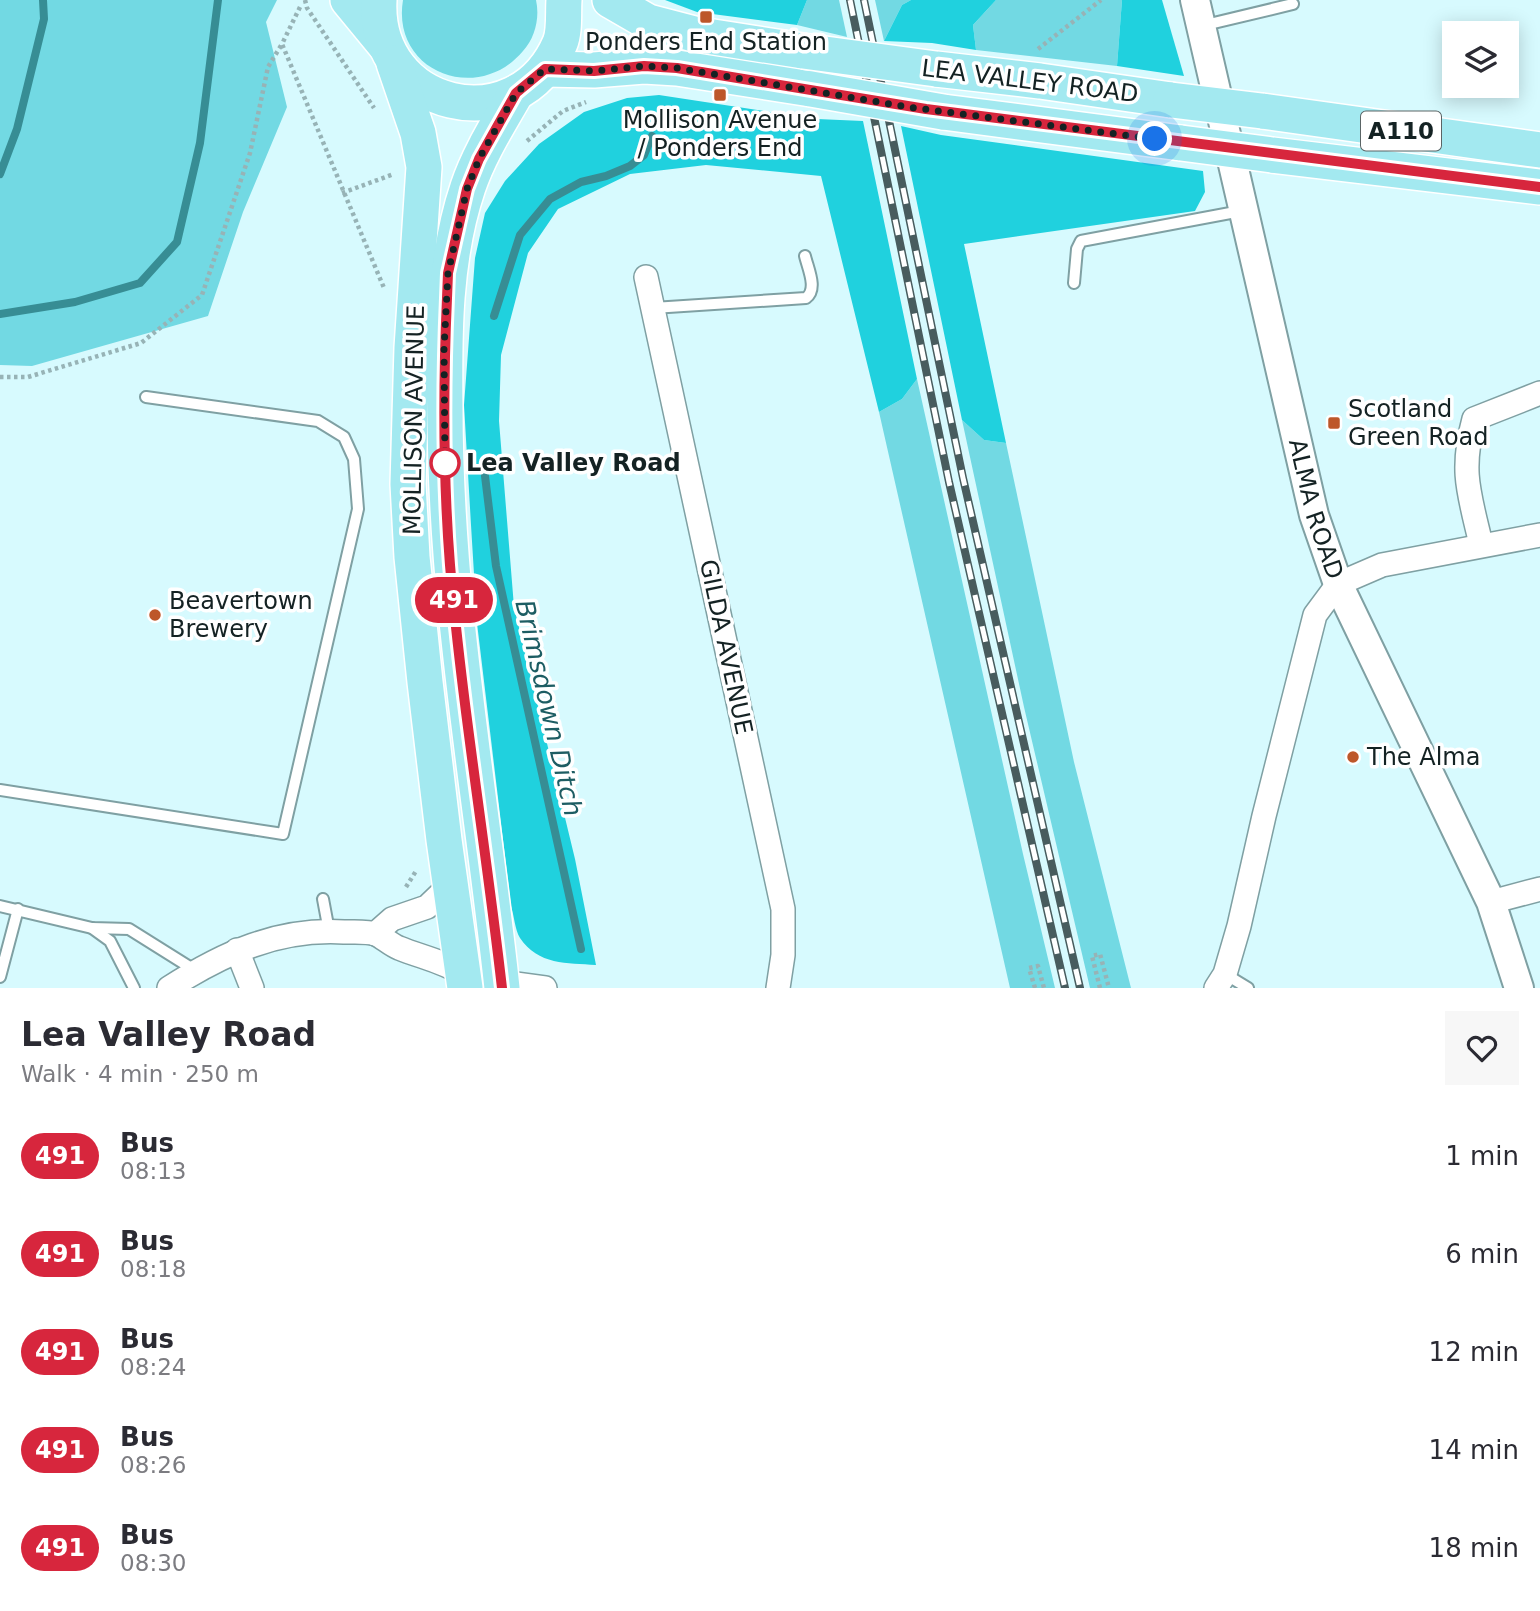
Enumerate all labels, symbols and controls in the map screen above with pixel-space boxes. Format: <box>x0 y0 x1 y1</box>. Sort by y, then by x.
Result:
marker: Ponders End Station <box>698 9 714 25</box>
map controls <box>1442 21 1519 98</box>
button: layers <box>1442 21 1519 98</box>
place label: Ponders End Station <box>585 28 827 56</box>
street label: LEA VALLEY ROAD <box>920 54 1140 108</box>
marker: Mollison Avenue / Ponders End <box>712 87 728 103</box>
place label: Mollison Avenue / Ponders End <box>623 106 817 162</box>
road number: A110 <box>1361 112 1441 150</box>
your location <box>1137 121 1172 156</box>
street label: MOLLISON AVENUE <box>398 305 430 535</box>
place label: Scotland Green Road <box>1348 395 1489 451</box>
marker: Scotland Green Road <box>1326 415 1342 431</box>
street label: ALMA ROAD <box>1283 436 1349 583</box>
marker: Lea Valley Road <box>430 448 460 478</box>
place label: Lea Valley Road <box>466 449 681 477</box>
street label: GILDA AVENUE <box>694 557 758 737</box>
line badge: 491 <box>414 577 494 623</box>
text: 491 <box>429 586 479 614</box>
place label: Beavertown Brewery <box>169 587 313 643</box>
water label: Brimsdown Ditch <box>509 597 589 819</box>
marker: Beavertown Brewery <box>147 607 163 623</box>
place label: The Alma <box>1366 743 1480 771</box>
marker: The Alma <box>1345 749 1361 765</box>
button: heart <box>1445 1011 1519 1085</box>
text: Lea Valley Road <box>21 1015 316 1054</box>
text: Walk · 4 min · 250 m <box>21 1061 259 1087</box>
text: Bus <box>120 1128 174 1158</box>
text: 1 min <box>1445 1141 1519 1171</box>
text: 491 <box>35 1142 85 1170</box>
text: 08:13 <box>120 1158 186 1184</box>
text: Bus <box>120 1226 174 1256</box>
text: 6 min <box>1445 1239 1519 1269</box>
text: 491 <box>35 1240 85 1268</box>
text: 08:18 <box>120 1256 186 1282</box>
text: Bus <box>120 1324 174 1354</box>
text: 12 min <box>1429 1337 1519 1367</box>
text: 491 <box>35 1338 85 1366</box>
text: 08:24 <box>120 1354 186 1380</box>
text: Bus <box>120 1422 174 1452</box>
text: 14 min <box>1429 1435 1519 1465</box>
text: 491 <box>35 1436 85 1464</box>
text: 08:26 <box>120 1452 186 1478</box>
text: Bus <box>120 1520 174 1550</box>
text: 18 min <box>1429 1533 1519 1563</box>
text: 491 <box>35 1534 85 1562</box>
text: 08:30 <box>120 1550 186 1576</box>

